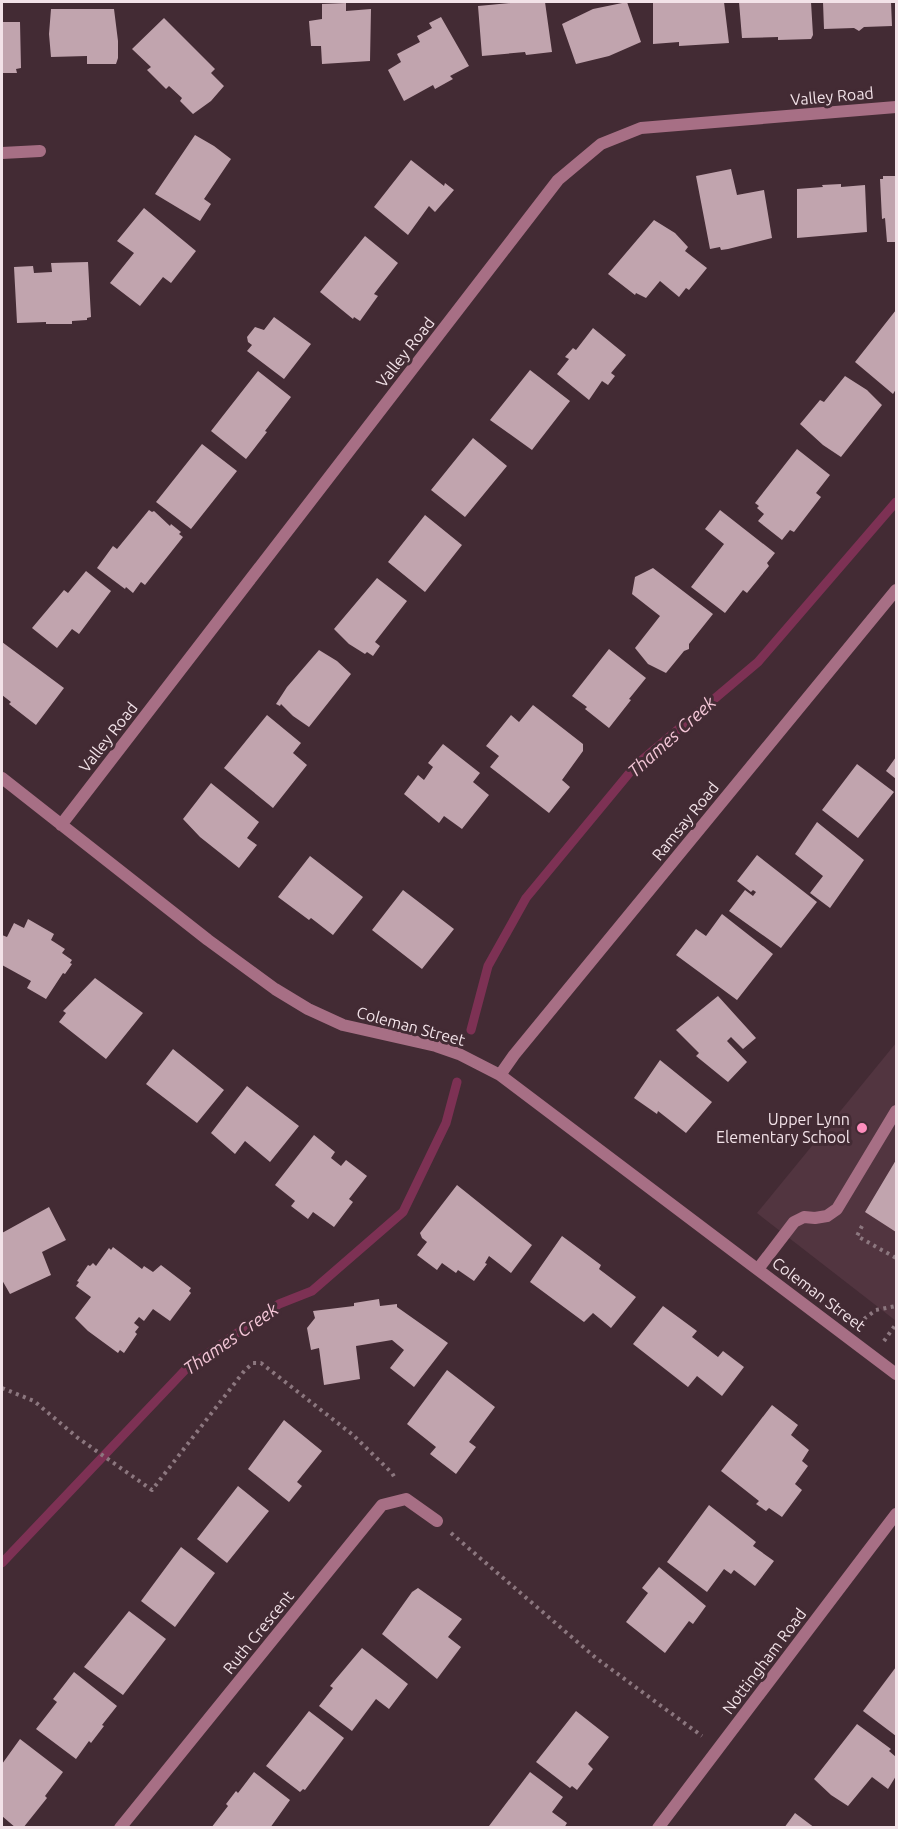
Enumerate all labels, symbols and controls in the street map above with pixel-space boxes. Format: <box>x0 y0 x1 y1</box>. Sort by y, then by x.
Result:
street label: Valley Road <box>790 83 874 109</box>
street label: Valley Road <box>372 314 438 390</box>
water label: Thames Creek <box>623 691 720 781</box>
street label: Valley Road <box>75 699 141 775</box>
street label: Ramsay Road <box>648 778 722 864</box>
street label: Coleman Street <box>355 1003 468 1049</box>
place label: Upper Lynn Elementary School <box>716 1110 850 1146</box>
marker: Upper Lynn Elementary School <box>855 1121 869 1135</box>
street label: Coleman Street <box>769 1253 870 1335</box>
water label: Thames Creek <box>179 1298 282 1378</box>
street label: Ruth Crescent <box>219 1586 297 1677</box>
street label: Nottingham Road <box>719 1605 809 1717</box>

